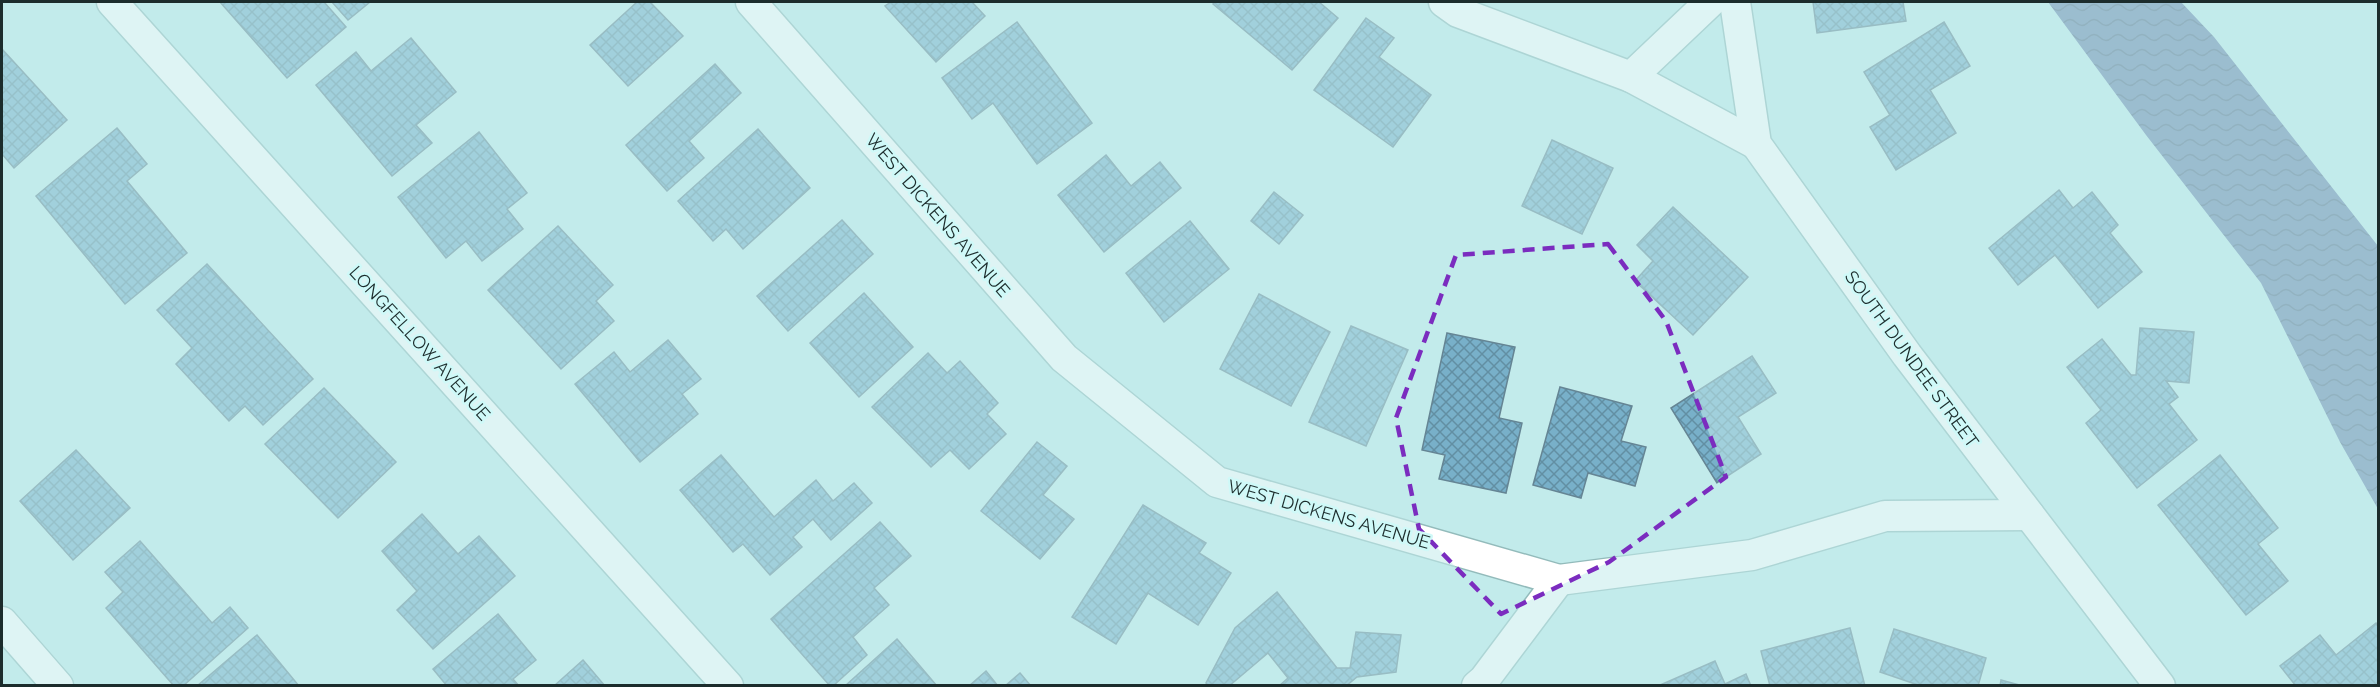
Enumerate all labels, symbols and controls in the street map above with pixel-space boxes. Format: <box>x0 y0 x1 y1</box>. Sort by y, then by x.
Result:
street label: WEST DICKENS AVENUE <box>861 129 1015 301</box>
street label: LONGFELLOW AVENUE <box>345 262 495 424</box>
street label: SOUTH DUNDEE STREET <box>1841 267 1983 451</box>
street label: WEST DICKENS AVENUE <box>1225 475 1433 553</box>

